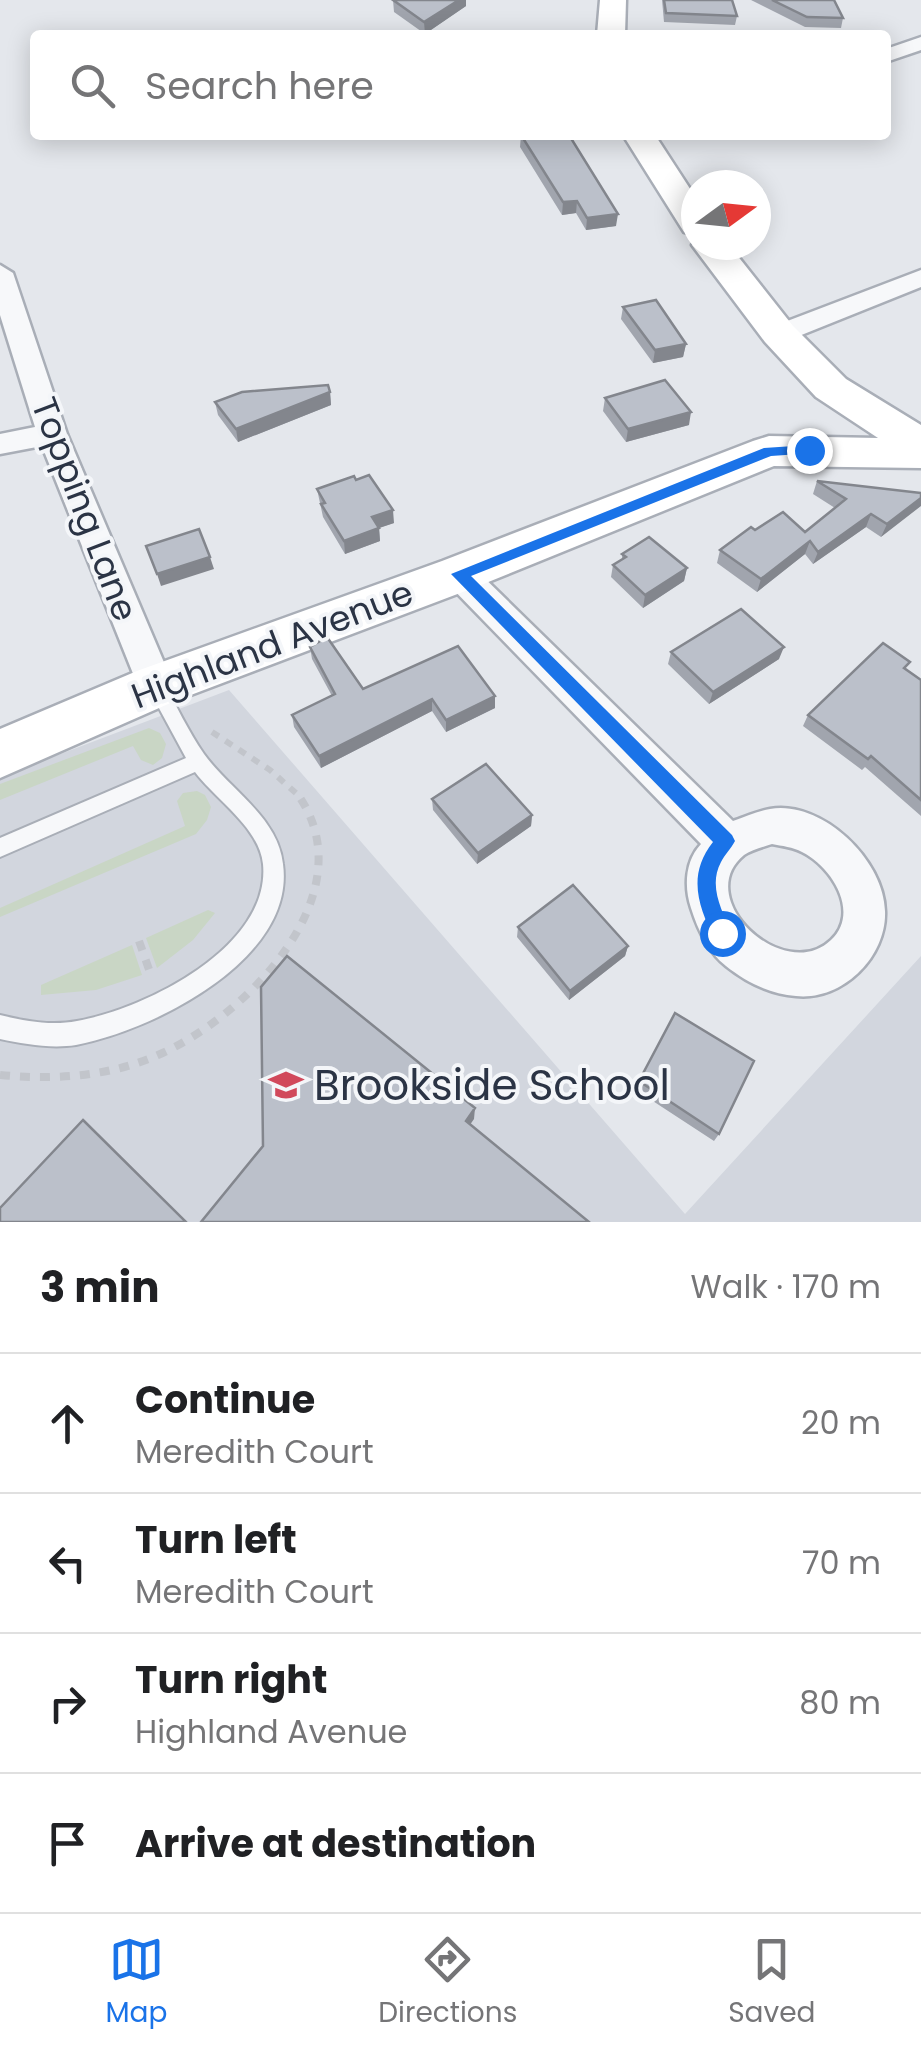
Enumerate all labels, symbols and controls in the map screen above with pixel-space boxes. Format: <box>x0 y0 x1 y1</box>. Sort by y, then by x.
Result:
search box <box>30 30 891 140</box>
icon: search <box>65 58 120 113</box>
text: Search here <box>145 59 374 112</box>
north arrow <box>681 170 771 260</box>
street label: Topping Lane <box>20 390 150 628</box>
route end <box>787 428 833 474</box>
street label: Highland Avenue <box>124 568 420 720</box>
route start <box>700 911 746 957</box>
place label: Brookside School <box>314 1056 670 1115</box>
school or university icon: Brookside School <box>267 1066 305 1104</box>
text: 3 min <box>40 1258 160 1317</box>
text: Walk · 170 m <box>691 1264 881 1309</box>
text: Continue <box>135 1373 315 1426</box>
icon: ahead <box>40 1396 95 1451</box>
text: 20 m <box>801 1400 881 1445</box>
text: Meredith Court <box>135 1429 374 1474</box>
text: Turn left <box>135 1513 297 1566</box>
icon: left <box>40 1536 95 1591</box>
text: 70 m <box>802 1540 881 1585</box>
text: Meredith Court <box>135 1569 374 1614</box>
text: Turn right <box>135 1653 327 1706</box>
icon: right <box>40 1676 95 1731</box>
text: 80 m <box>799 1680 881 1725</box>
text: Highland Avenue <box>135 1709 407 1754</box>
icon: arrive <box>40 1816 95 1871</box>
text: Arrive at destination <box>135 1817 536 1870</box>
tab: Map <box>105 1932 167 2034</box>
tab: Directions <box>378 1932 517 2034</box>
tab: Saved <box>728 1932 816 2034</box>

